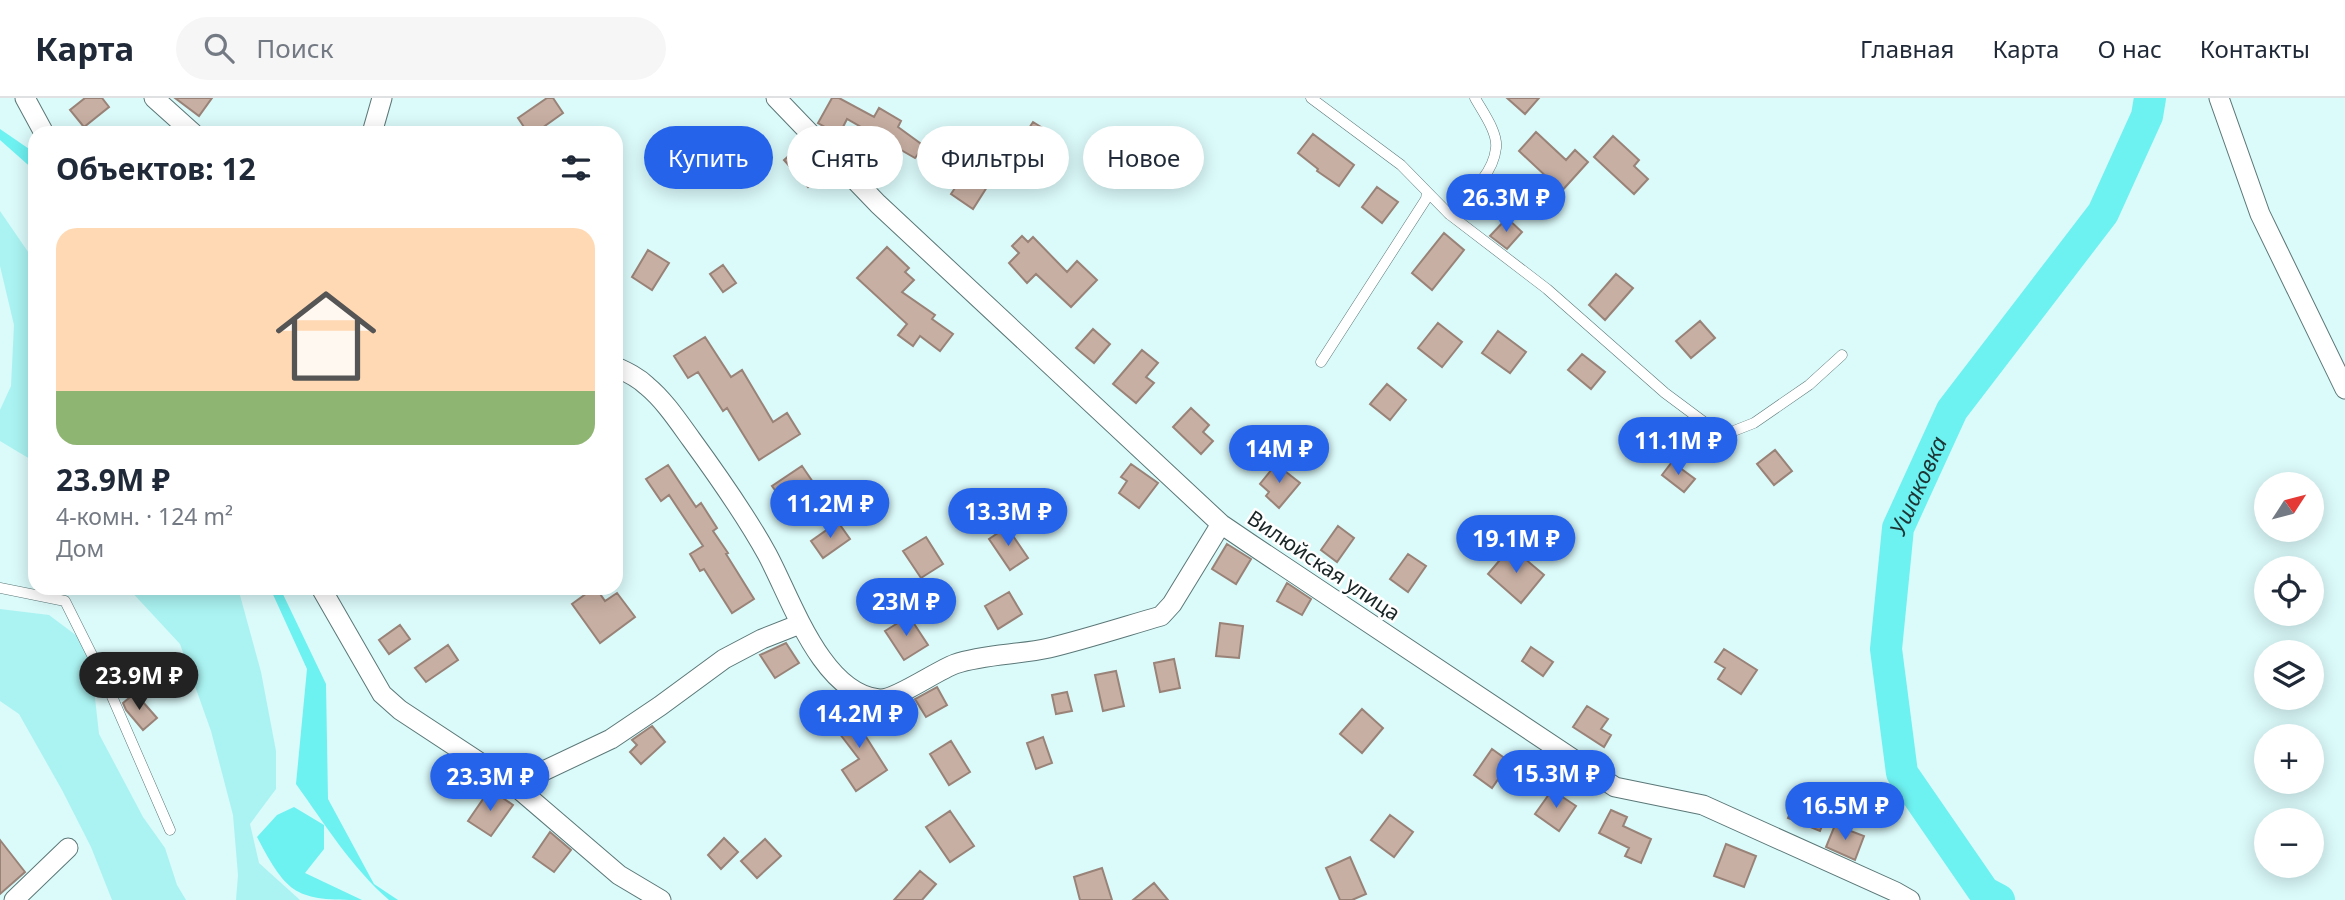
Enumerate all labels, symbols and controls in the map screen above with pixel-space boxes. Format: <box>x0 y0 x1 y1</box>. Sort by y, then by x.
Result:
search box <box>176 17 666 80</box>
text: Карта <box>35 26 134 71</box>
icon: search <box>200 29 238 67</box>
text: Поиск <box>256 30 333 66</box>
text: Главная <box>1860 32 1954 65</box>
text: Карта <box>1992 32 2059 65</box>
text: О нас <box>2097 32 2162 65</box>
text: Контакты <box>2200 32 2310 65</box>
chip: Купить <box>644 126 773 189</box>
chip: Снять <box>787 126 903 189</box>
chip: Фильтры <box>917 126 1069 189</box>
chip: Новое <box>1083 126 1204 189</box>
text: Объектов: 12 <box>56 148 256 189</box>
icon: filters <box>557 149 595 187</box>
pin: 26.3M ₽ <box>1441 174 1571 234</box>
text: 26.3M ₽ <box>1462 181 1550 213</box>
icon: home <box>263 273 389 399</box>
pin: 11.1M ₽ <box>1613 418 1743 477</box>
text: 11.1M ₽ <box>1634 424 1722 456</box>
pin: 14M ₽ <box>1230 426 1328 485</box>
water label: Ушаковка <box>1881 431 1954 540</box>
text: 14M ₽ <box>1245 432 1313 464</box>
text: 23.9M ₽ <box>56 459 170 500</box>
north arrow <box>2254 472 2324 542</box>
map controls <box>2254 472 2324 878</box>
pin: 11.2M ₽ <box>765 480 895 540</box>
text: 11.2M ₽ <box>786 487 874 519</box>
pin: 13.3M ₽ <box>943 489 1073 548</box>
text: 13.3M ₽ <box>964 495 1052 527</box>
text: 4-комн. · 124 m² <box>56 500 233 532</box>
street label: Вилюйская улица <box>1242 503 1406 627</box>
pin: 19.1M ₽ <box>1451 516 1581 575</box>
text: 19.1M ₽ <box>1472 522 1560 554</box>
text: Дом <box>56 532 104 564</box>
button: locate <box>2254 556 2324 626</box>
pin: 23M ₽ <box>857 578 955 638</box>
text: 23M ₽ <box>872 585 940 617</box>
button: layers <box>2254 640 2324 710</box>
pin: 23.9M ₽ <box>74 652 204 712</box>
text: 23.9M ₽ <box>95 659 183 691</box>
pin: 14.2M ₽ <box>794 690 924 750</box>
text: 14.2M ₽ <box>815 697 903 729</box>
button: + <box>2254 724 2324 794</box>
pin: 15.3M ₽ <box>1491 750 1621 810</box>
pin: 23.3M ₽ <box>425 754 555 813</box>
text: 15.3M ₽ <box>1512 757 1600 789</box>
text: 23.3M ₽ <box>446 760 534 792</box>
pin: 16.5M ₽ <box>1780 782 1910 842</box>
text: 16.5M ₽ <box>1801 789 1889 821</box>
button: − <box>2254 808 2324 878</box>

